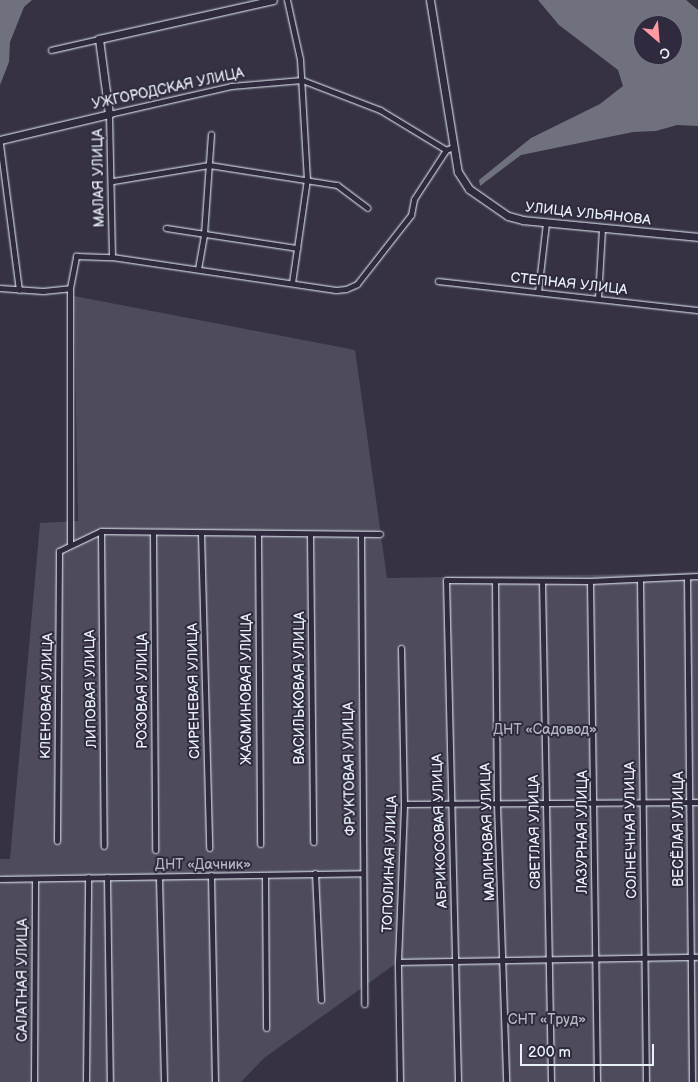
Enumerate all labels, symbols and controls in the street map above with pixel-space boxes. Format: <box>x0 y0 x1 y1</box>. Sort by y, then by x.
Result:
north arrow <box>633 15 683 65</box>
text: С <box>656 43 673 63</box>
street label: УЖГОРОДСКАЯ УЛИЦА <box>90 65 246 113</box>
street label: МАЛАЯ УЛИЦА <box>90 128 108 228</box>
street label: УЛИЦА УЛЬЯНОВА <box>524 199 652 229</box>
street label: СТЕПНАЯ УЛИЦА <box>510 270 628 298</box>
street label: ВАСИЛЬКОВАЯ УЛИЦА <box>292 612 308 764</box>
street label: ЖАСМИНОВАЯ УЛИЦА <box>239 613 255 765</box>
street label: СИРЕНЕВАЯ УЛИЦА <box>184 623 204 759</box>
street label: ЛИПОВАЯ УЛИЦА <box>82 630 100 748</box>
street label: КЛЕНОВАЯ УЛИЦА <box>38 633 56 759</box>
street label: РОЗОВАЯ УЛИЦА <box>135 633 151 749</box>
street label: ФРУКТОВАЯ УЛИЦА <box>340 702 360 836</box>
park label: ДНТ «Садовод» <box>493 722 597 738</box>
street label: АБРИКОСОВАЯ УЛИЦА <box>429 754 451 908</box>
street label: СОЛНЕЧНАЯ УЛИЦА <box>621 761 641 899</box>
street label: МАЛИНОВАЯ УЛИЦА <box>477 763 499 901</box>
street label: ЛАЗУРНАЯ УЛИЦА <box>575 770 591 894</box>
street label: ВЕСЁЛАЯ УЛИЦА <box>671 771 687 887</box>
street label: СВЕТЛАЯ УЛИЦА <box>526 775 544 889</box>
street label: ТОПОЛИНАЯ УЛИЦА <box>379 795 401 933</box>
park label: ДНТ «Дачник» <box>155 857 251 873</box>
street label: САЛАТНАЯ УЛИЦА <box>15 918 31 1042</box>
park label: СНТ «Труд» <box>508 1012 586 1028</box>
scale bar <box>523 1034 657 1066</box>
text: 200 m <box>528 1043 571 1062</box>

